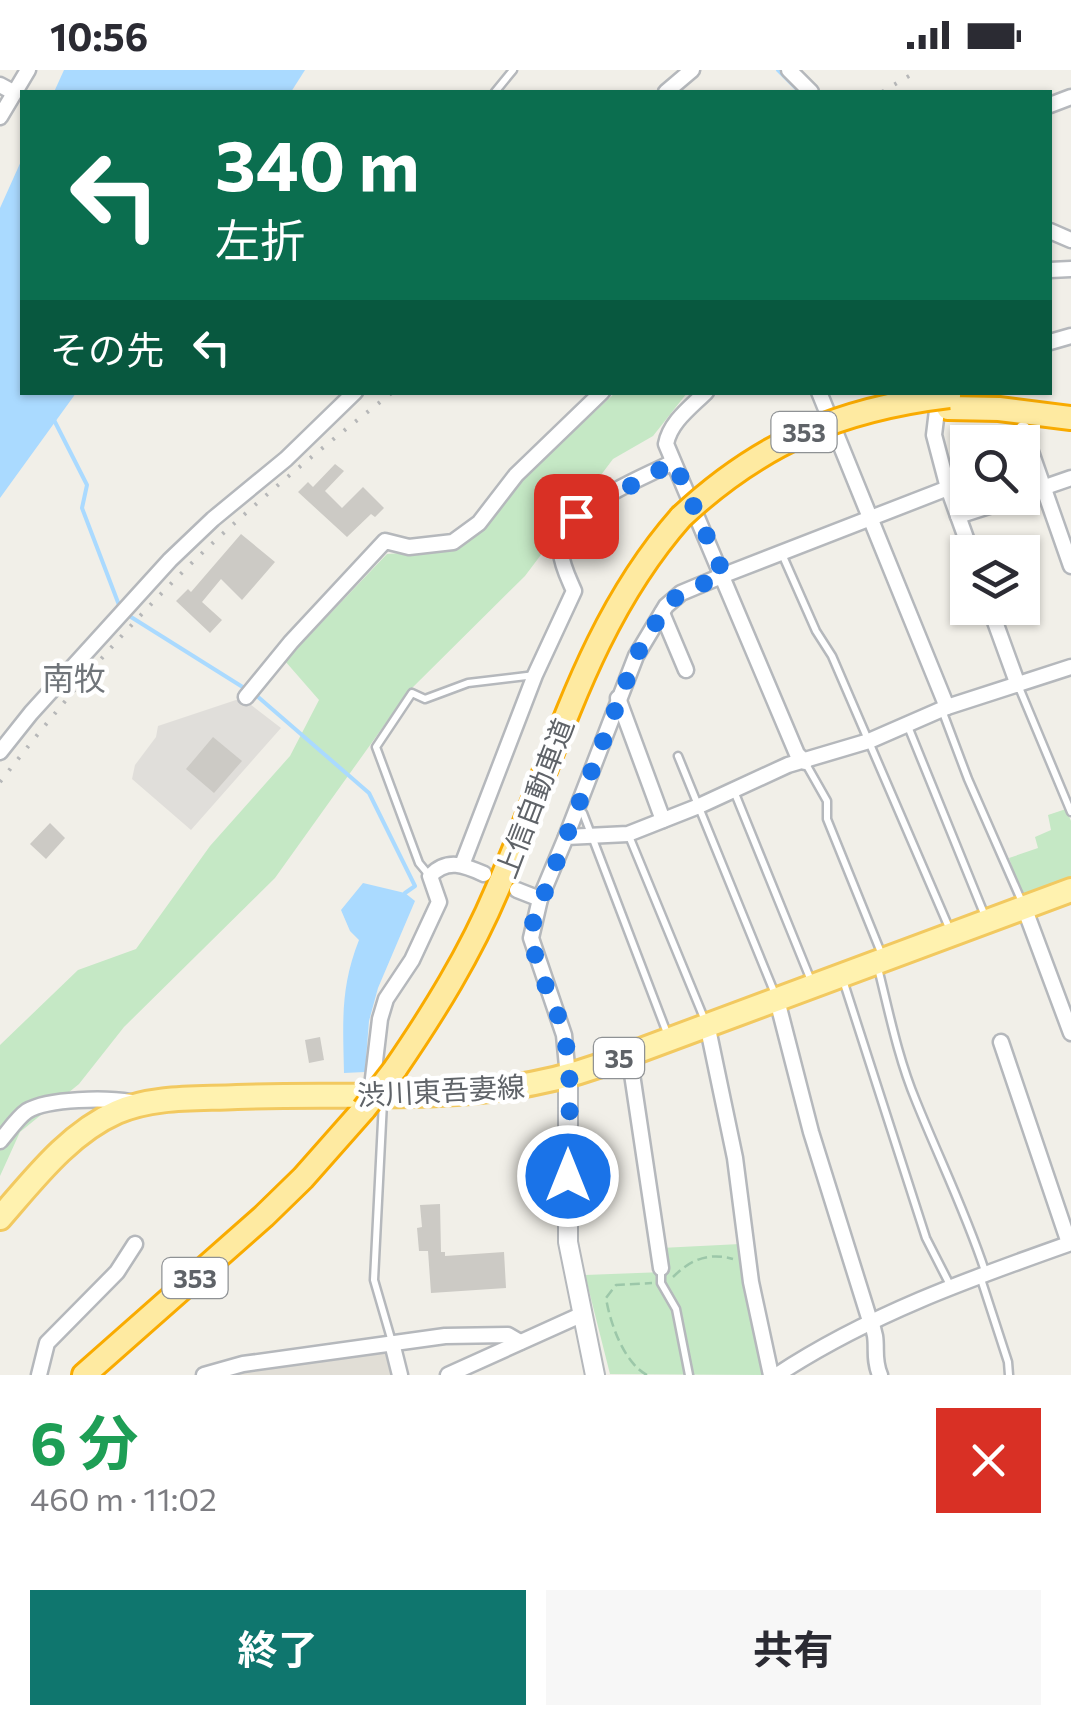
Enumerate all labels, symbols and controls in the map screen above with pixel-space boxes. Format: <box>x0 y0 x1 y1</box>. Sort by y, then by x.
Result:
text: 10:56 <box>50 12 148 59</box>
text: 340 m <box>215 120 420 205</box>
icon: left <box>50 130 180 260</box>
text: 左折 <box>215 211 305 266</box>
icon: left <box>184 320 239 375</box>
text: その先 <box>50 325 164 372</box>
road number: 353 <box>772 412 836 452</box>
map controls <box>950 425 1040 625</box>
button: search <box>950 425 1040 515</box>
pin <box>534 474 619 559</box>
icon: arrive <box>549 489 604 544</box>
button: layers <box>950 535 1040 625</box>
district label: 南牧 <box>42 657 106 697</box>
street label: 上信自動車道 <box>488 713 580 883</box>
road number: 35 <box>594 1038 644 1078</box>
street label: 渋川東吾妻線 <box>356 1069 526 1111</box>
position arrow <box>516 1124 620 1228</box>
road number: 353 <box>162 1258 228 1298</box>
text: 6 分 <box>30 1404 138 1477</box>
button: close <box>936 1408 1041 1513</box>
text: 460 m · 11:02 <box>30 1478 217 1518</box>
button: 終了 <box>30 1590 526 1705</box>
button: 共有 <box>546 1590 1041 1705</box>

